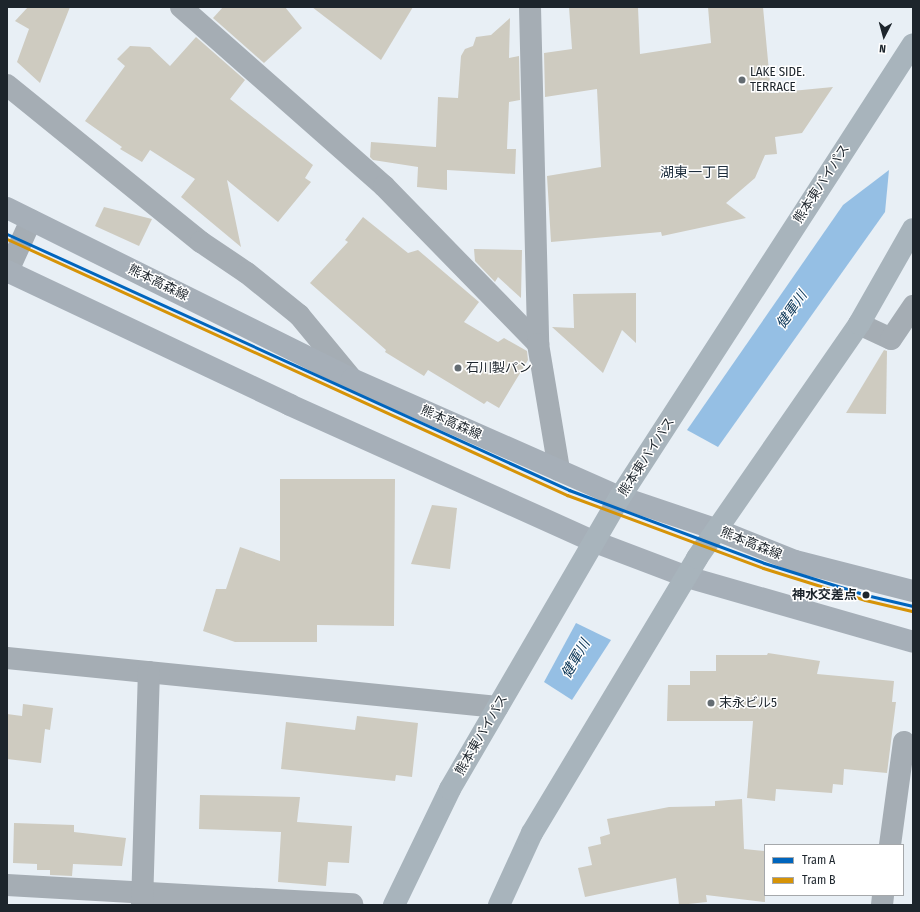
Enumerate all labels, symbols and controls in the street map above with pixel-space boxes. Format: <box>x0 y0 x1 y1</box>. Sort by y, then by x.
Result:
north arrow <box>864 16 904 56</box>
text: N <box>879 42 887 55</box>
place label: LAKE SIDE. TERRACE <box>750 65 805 96</box>
marker: LAKE SIDE. TERRACE <box>737 75 747 85</box>
street label: 熊本東バイパス <box>791 142 853 226</box>
district label: 湖東一丁目 <box>660 165 730 181</box>
street label: 熊本高森線 <box>125 262 191 304</box>
water label: 健軍川 <box>773 288 811 332</box>
place label: 石川製パン <box>466 360 531 376</box>
marker: 石川製パン <box>453 363 463 373</box>
street label: 熊本高森線 <box>418 403 484 443</box>
street label: 熊本東バイパス <box>616 415 678 499</box>
street label: 熊本高森線 <box>718 525 784 563</box>
place label: 神水交差点 <box>792 587 857 603</box>
marker: 神水交差点 <box>860 589 872 601</box>
water label: 健軍川 <box>558 637 594 681</box>
street label: 熊本東バイパス <box>452 692 512 778</box>
place label: 末永ビル5 <box>719 695 777 711</box>
marker: 末永ビル5 <box>706 698 716 708</box>
legend <box>764 844 904 896</box>
text: Tram A <box>802 853 835 867</box>
text: Tram B <box>802 873 836 887</box>

